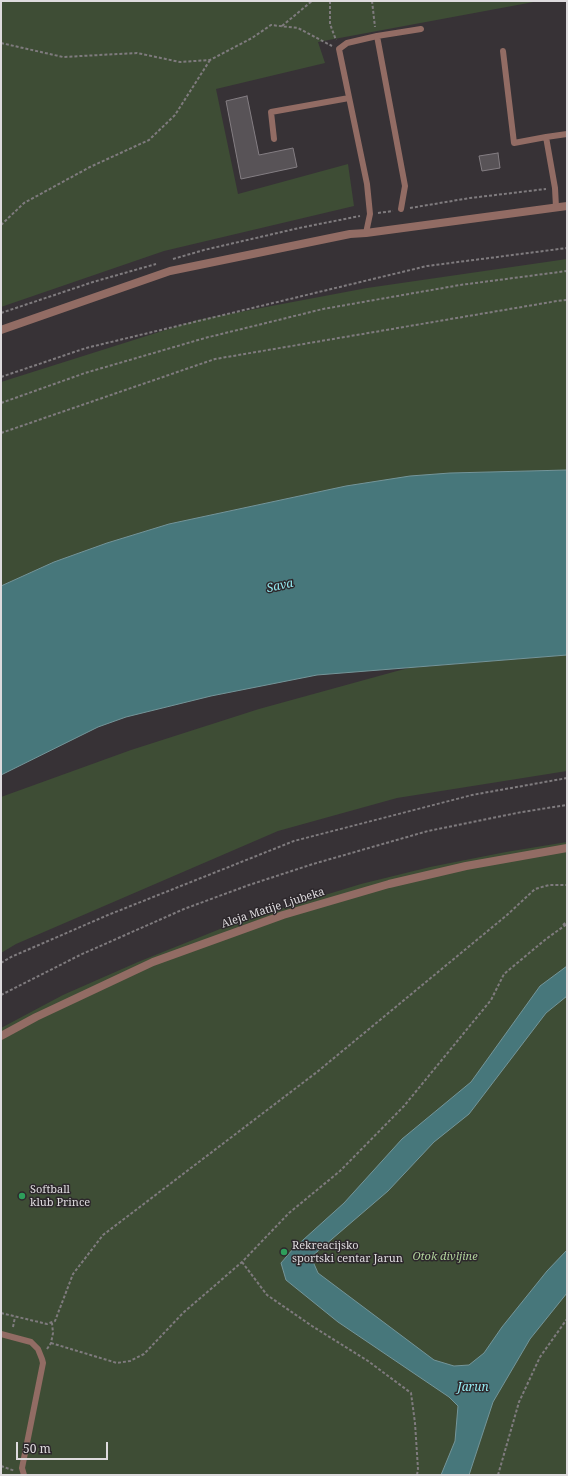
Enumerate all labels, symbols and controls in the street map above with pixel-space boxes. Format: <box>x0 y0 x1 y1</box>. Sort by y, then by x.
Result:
water label: Sava <box>265 576 295 596</box>
street label: Aleja Matije Ljubeka <box>220 885 326 931</box>
place label: Softball klub Prince <box>30 1183 90 1209</box>
marker: Softball klub Prince <box>17 1191 27 1201</box>
place label: Rekreacijsko sportski centar Jarun <box>292 1239 403 1265</box>
marker: Rekreacijsko sportski centar Jarun <box>279 1247 289 1257</box>
park label: Otok divljine <box>412 1250 478 1264</box>
water label: Jarun <box>457 1381 489 1395</box>
scale bar <box>18 1434 110 1460</box>
text: 50 m <box>23 1440 51 1457</box>

